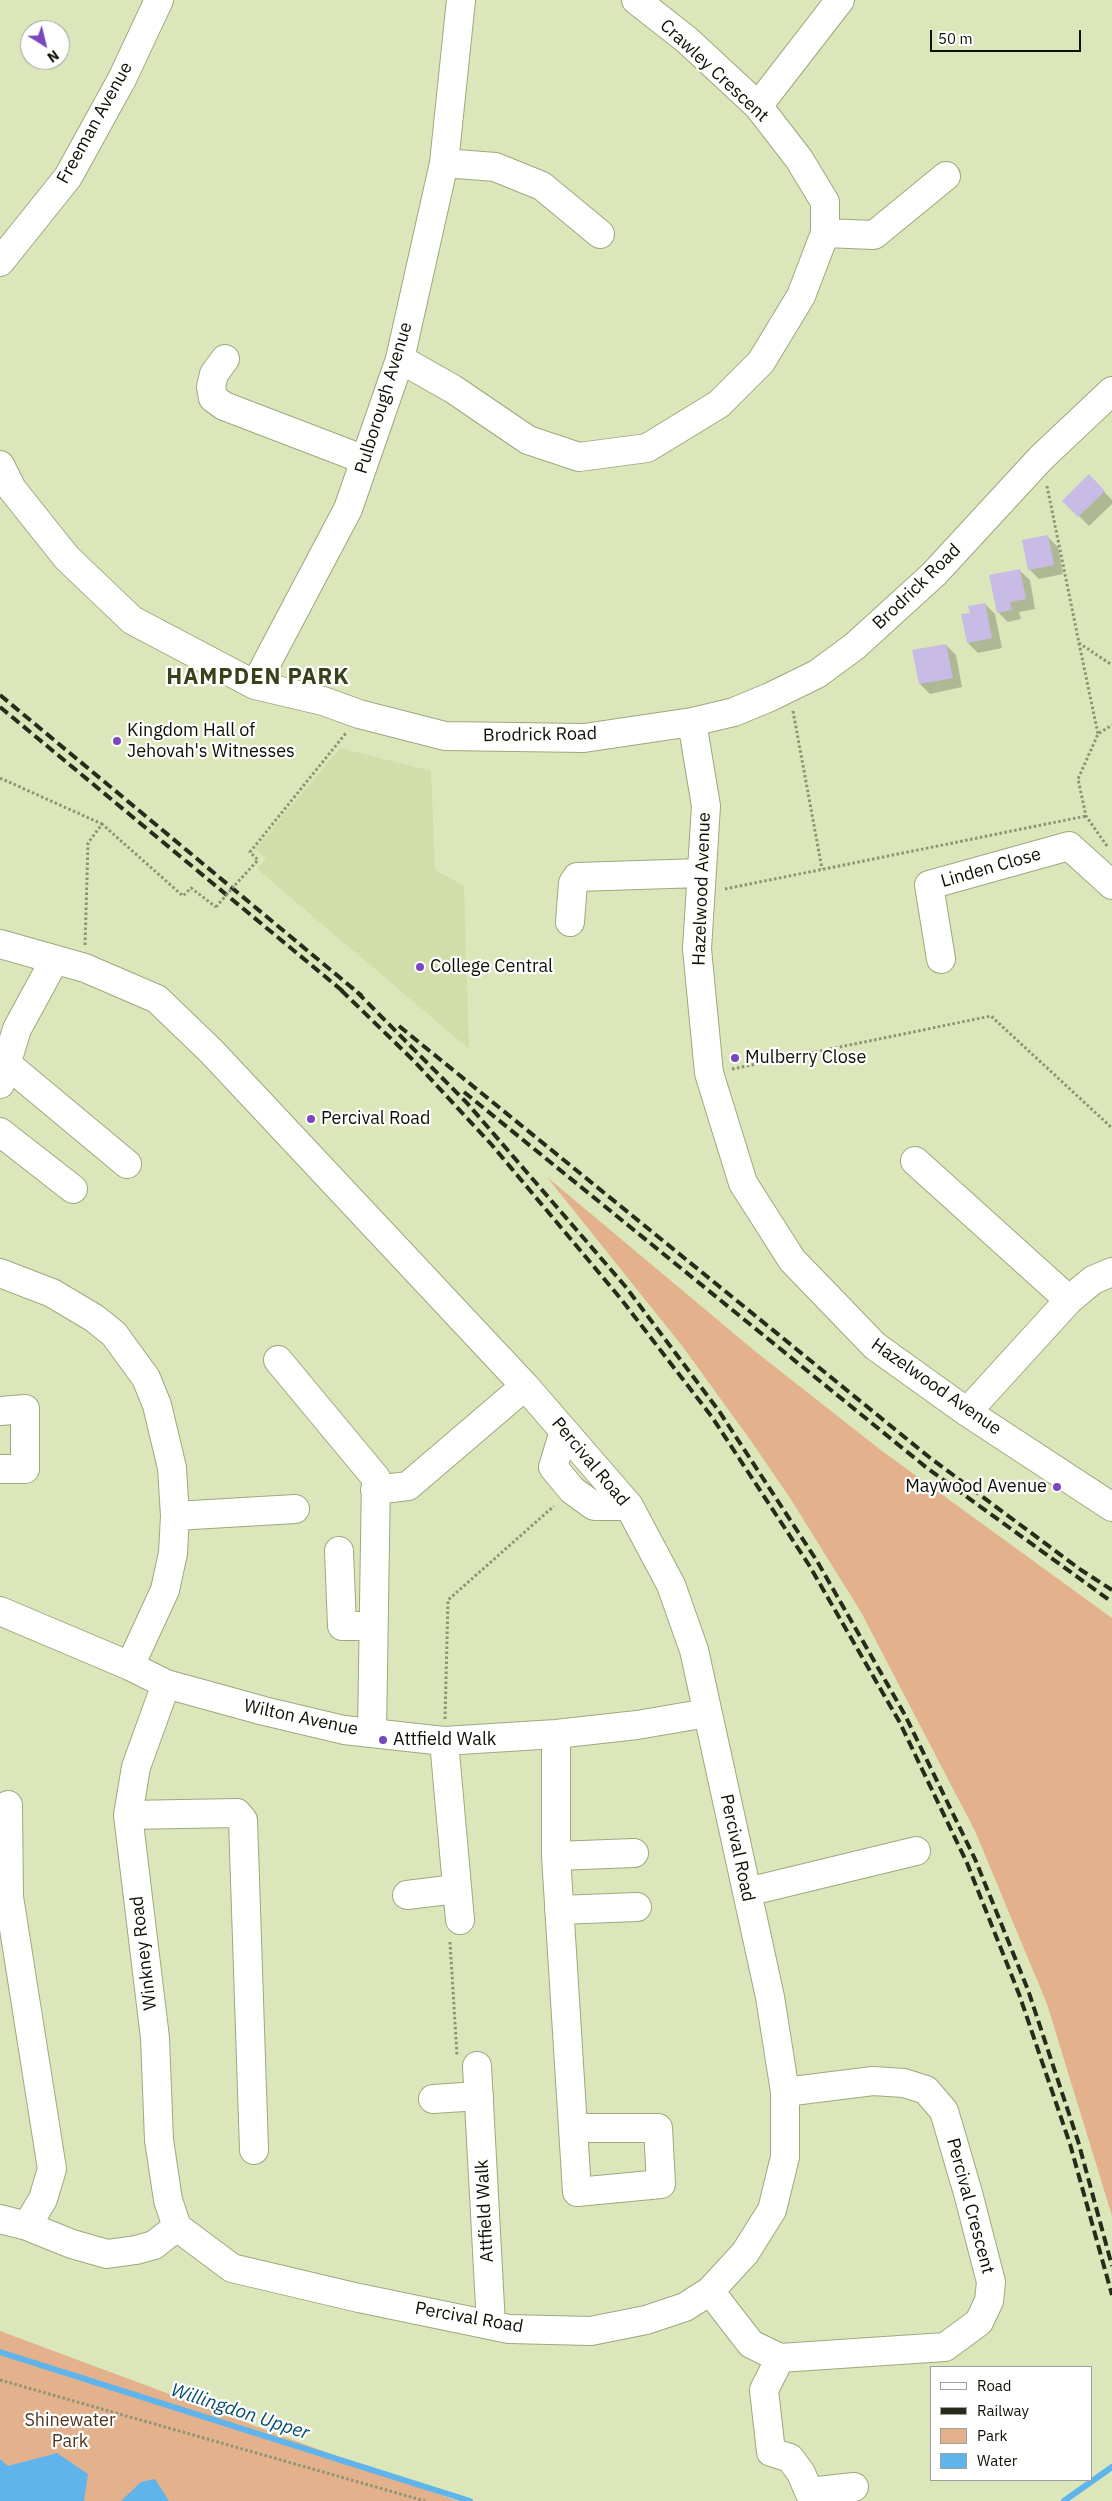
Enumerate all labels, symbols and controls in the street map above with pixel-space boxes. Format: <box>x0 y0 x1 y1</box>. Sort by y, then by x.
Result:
street label: Crawley Crescent <box>655 15 773 127</box>
north arrow <box>20 20 70 70</box>
scale bar <box>932 20 1083 52</box>
text: 50 m <box>938 29 973 48</box>
text: N <box>44 46 63 67</box>
street label: Freeman Avenue <box>53 58 137 188</box>
street label: Pulborough Avenue <box>351 320 417 476</box>
street label: Brodrick Road <box>868 540 966 634</box>
district label: HAMPDEN PARK <box>165 665 351 691</box>
place label: Kingdom Hall of Jehovah's Witnesses <box>127 720 295 762</box>
street label: Brodrick Road <box>483 723 597 747</box>
marker: Kingdom Hall of Jehovah's Witnesses <box>111 735 123 747</box>
street label: Hazelwood Avenue <box>689 812 715 966</box>
street label: Linden Close <box>938 843 1044 893</box>
place label: College Central <box>430 956 553 978</box>
marker: College Central <box>414 961 426 973</box>
place label: Mulberry Close <box>745 1047 866 1069</box>
marker: Mulberry Close <box>729 1052 741 1064</box>
place label: Percival Road <box>321 1108 430 1130</box>
marker: Percival Road <box>305 1113 317 1125</box>
street label: Hazelwood Avenue <box>867 1334 1005 1440</box>
street label: Percival Road <box>547 1413 633 1511</box>
place label: Maywood Avenue <box>905 1476 1047 1498</box>
marker: Maywood Avenue <box>1051 1481 1063 1493</box>
street label: Wilton Avenue <box>242 1695 360 1741</box>
place label: Attfield Walk <box>393 1729 496 1751</box>
marker: Attfield Walk <box>377 1734 389 1746</box>
street label: Percival Road <box>715 1792 759 1904</box>
street label: Winkney Road <box>126 1895 162 2011</box>
street label: Percival Crescent <box>941 2136 999 2276</box>
street label: Attfield Walk <box>472 2159 498 2263</box>
street label: Percival Road <box>413 2298 525 2338</box>
legend <box>930 2366 1092 2481</box>
text: Road <box>977 2376 1012 2395</box>
water label: Willingdon Upper <box>168 2379 312 2445</box>
text: Railway <box>977 2401 1029 2420</box>
park label: Shinewater Park <box>24 2410 116 2452</box>
text: Park <box>977 2426 1007 2445</box>
text: Water <box>977 2451 1017 2470</box>

